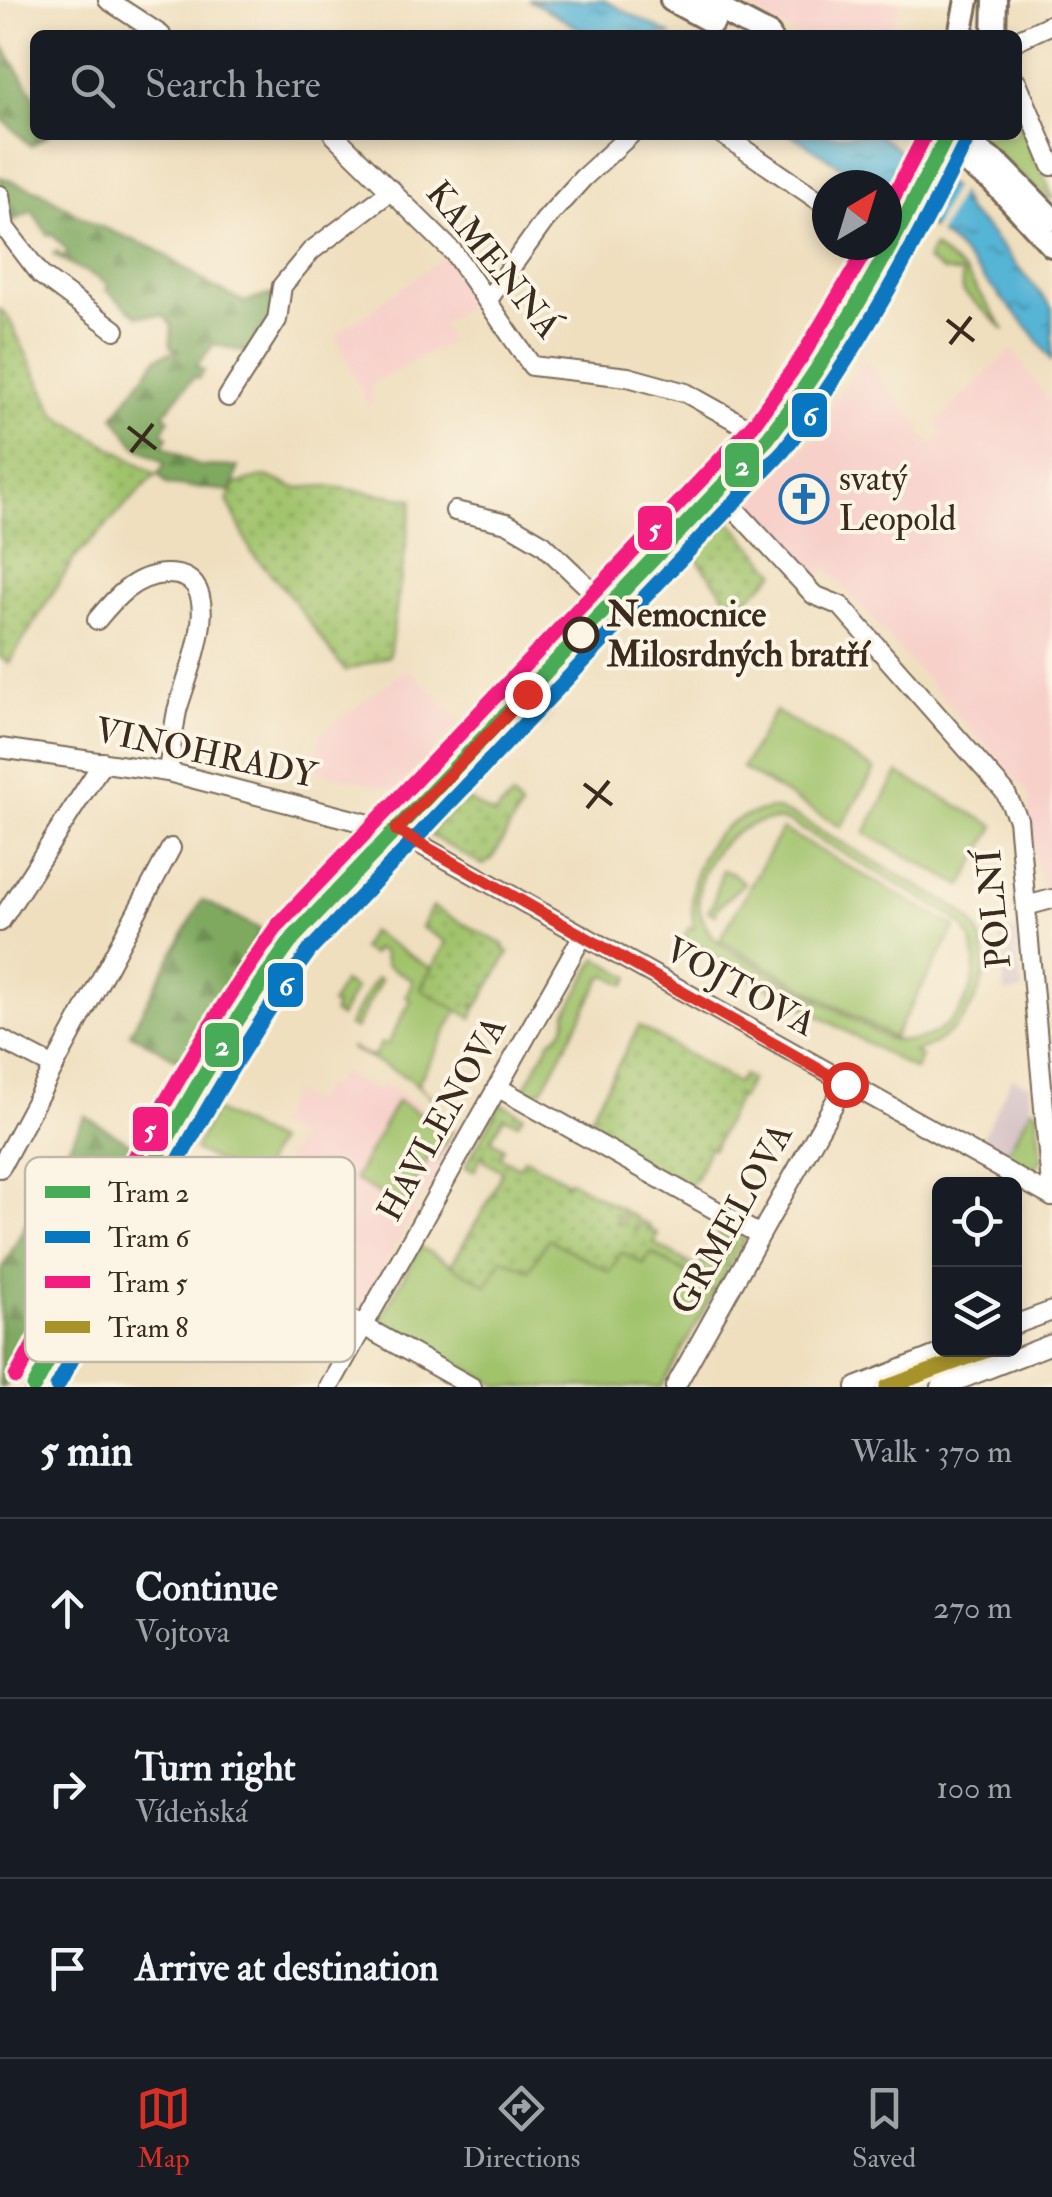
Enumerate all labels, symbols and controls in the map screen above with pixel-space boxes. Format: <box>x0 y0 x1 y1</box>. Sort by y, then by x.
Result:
search box <box>30 30 1022 140</box>
icon: search <box>65 58 120 113</box>
text: Search here <box>145 61 321 109</box>
north arrow <box>812 170 902 260</box>
street label: KAMENNÁ <box>416 172 571 348</box>
line badge: 6 <box>790 391 829 439</box>
text: 6 <box>803 399 819 434</box>
line badge: 2 <box>723 441 761 489</box>
text: 2 <box>735 449 749 484</box>
place label: svatý Leopold <box>839 457 956 541</box>
church icon: svatý Leopold <box>778 473 830 525</box>
line badge: 5 <box>636 504 674 552</box>
text: 5 <box>649 512 662 547</box>
place label: Nemocnice Milosrdných bratří <box>606 593 871 678</box>
marker: Nemocnice Milosrdných bratří <box>564 618 598 652</box>
route end <box>505 672 551 718</box>
street label: VINOHRADY <box>91 708 322 798</box>
street label: POLNÍ <box>966 846 1021 971</box>
street label: VOJTOVA <box>657 928 823 1046</box>
line badge: 6 <box>266 961 305 1009</box>
text: 6 <box>279 969 295 1004</box>
street label: HAVLENOVA <box>368 1009 516 1229</box>
line badge: 2 <box>203 1021 241 1069</box>
text: 2 <box>215 1029 229 1064</box>
route start <box>823 1062 869 1108</box>
line badge: 5 <box>131 1105 170 1153</box>
text: 5 <box>144 1113 157 1148</box>
street label: GRMELOVA <box>661 1116 803 1322</box>
legend <box>25 1157 355 1362</box>
text: Tram 2 <box>108 1176 190 1211</box>
map controls <box>932 1177 1022 1357</box>
button: locate <box>932 1177 1022 1267</box>
text: Tram 6 <box>108 1221 191 1256</box>
text: Tram 5 <box>108 1266 188 1301</box>
button: layers <box>932 1267 1022 1357</box>
text: Tram 8 <box>108 1311 188 1346</box>
text: 5 min <box>40 1426 133 1478</box>
text: Walk · 370 m <box>851 1432 1012 1472</box>
text: Continue <box>135 1564 278 1612</box>
icon: ahead <box>40 1581 95 1636</box>
text: 270 m <box>933 1588 1012 1628</box>
text: Vojtova <box>135 1612 230 1652</box>
text: Turn right <box>135 1744 296 1792</box>
icon: right <box>40 1761 95 1816</box>
text: 100 m <box>936 1768 1012 1808</box>
text: Vídeňská <box>135 1792 248 1832</box>
icon: arrive <box>40 1941 95 1996</box>
text: Arrive at destination <box>135 1944 439 1992</box>
tab: Map <box>136 2081 191 2176</box>
tab: Directions <box>463 2081 580 2176</box>
tab: Saved <box>852 2081 916 2176</box>

